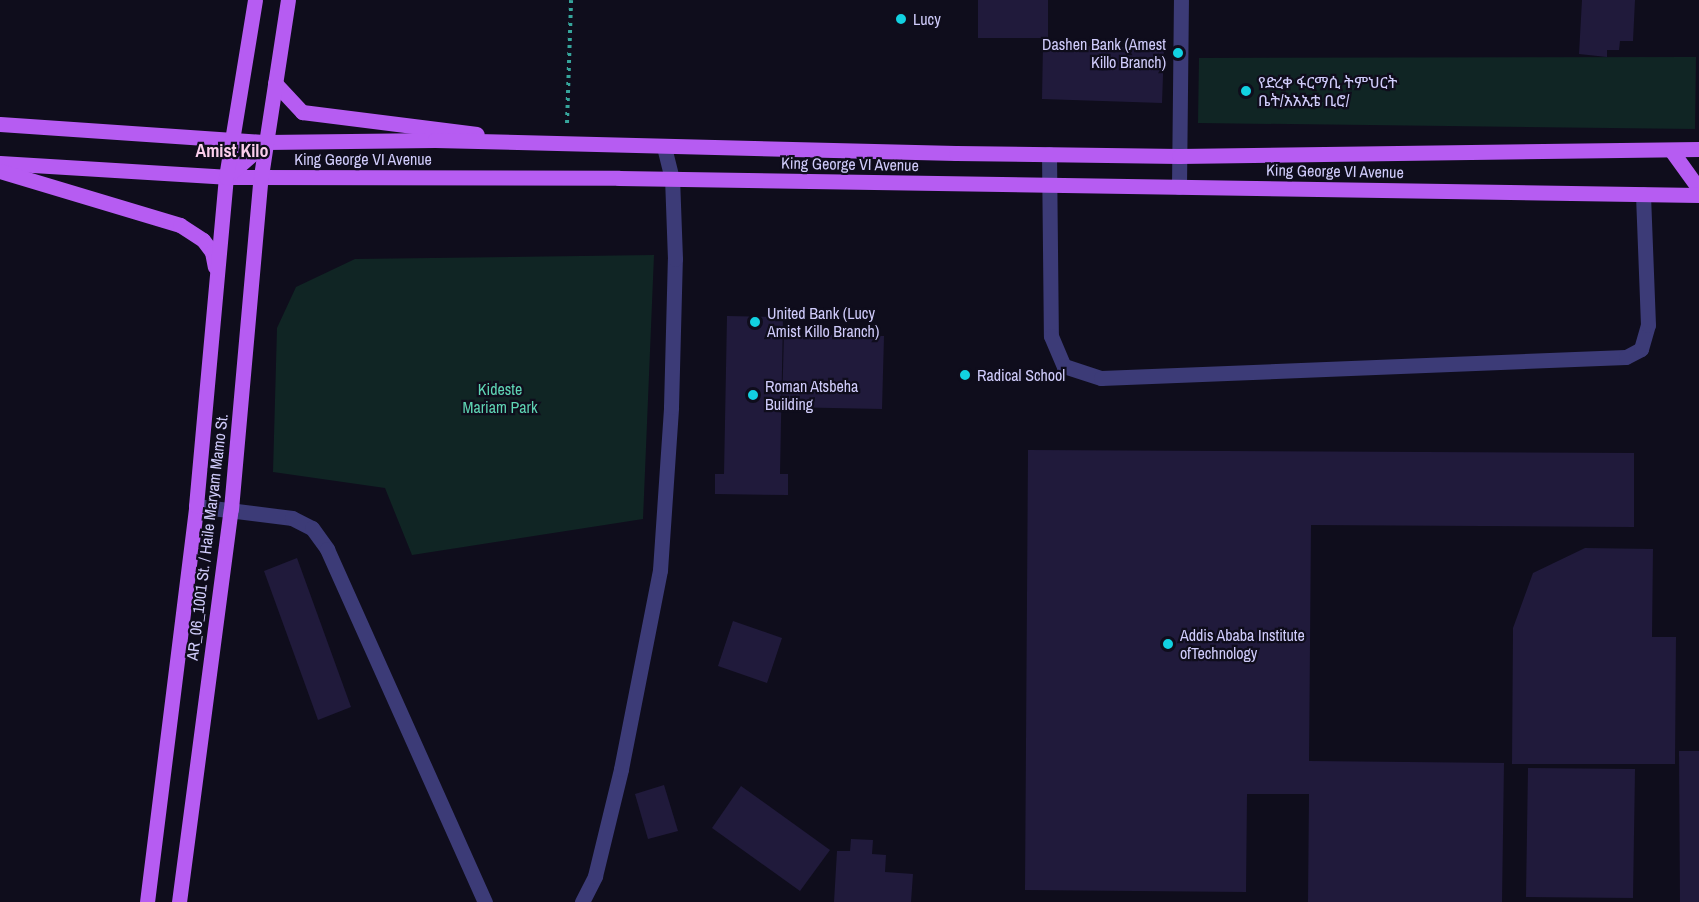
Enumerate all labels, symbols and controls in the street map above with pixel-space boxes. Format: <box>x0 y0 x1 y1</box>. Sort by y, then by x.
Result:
place label: Lucy <box>913 9 941 29</box>
marker: Lucy <box>894 12 908 26</box>
place label: Dashen Bank (Amest Killo Branch) <box>1042 34 1166 72</box>
marker: Dashen Bank (Amest Killo Branch) <box>1171 46 1185 60</box>
place label: የድረቀ ፋርማሲ ትምህርት ቤት/አአኢቴ ቢሮ/ <box>1258 72 1397 110</box>
marker: የድረቀ ፋርማሲ ትምህርት ቤት/አአኢቴ ቢሮ/ <box>1239 84 1253 98</box>
district label: Amist Kilo <box>196 140 268 162</box>
street label: King George VI Avenue <box>294 149 432 169</box>
street label: King George VI Avenue <box>781 153 919 175</box>
street label: King George VI Avenue <box>1266 160 1404 182</box>
place label: United Bank (Lucy Amist Killo Branch) <box>767 303 879 341</box>
marker: United Bank (Lucy Amist Killo Branch) <box>748 315 762 329</box>
place label: Radical School <box>977 365 1065 385</box>
marker: Radical School <box>958 368 972 382</box>
place label: Roman Atsbeha Building <box>765 376 859 414</box>
park label: Kideste Mariam Park <box>462 379 538 417</box>
marker: Roman Atsbeha Building <box>746 388 760 402</box>
street label: AR_06_1001 St. / Haile Maryam Mamo St. <box>182 412 232 662</box>
place label: Addis Ababa Institute ofTechnology <box>1180 625 1305 663</box>
marker: Addis Ababa Institute ofTechnology <box>1161 637 1175 651</box>

